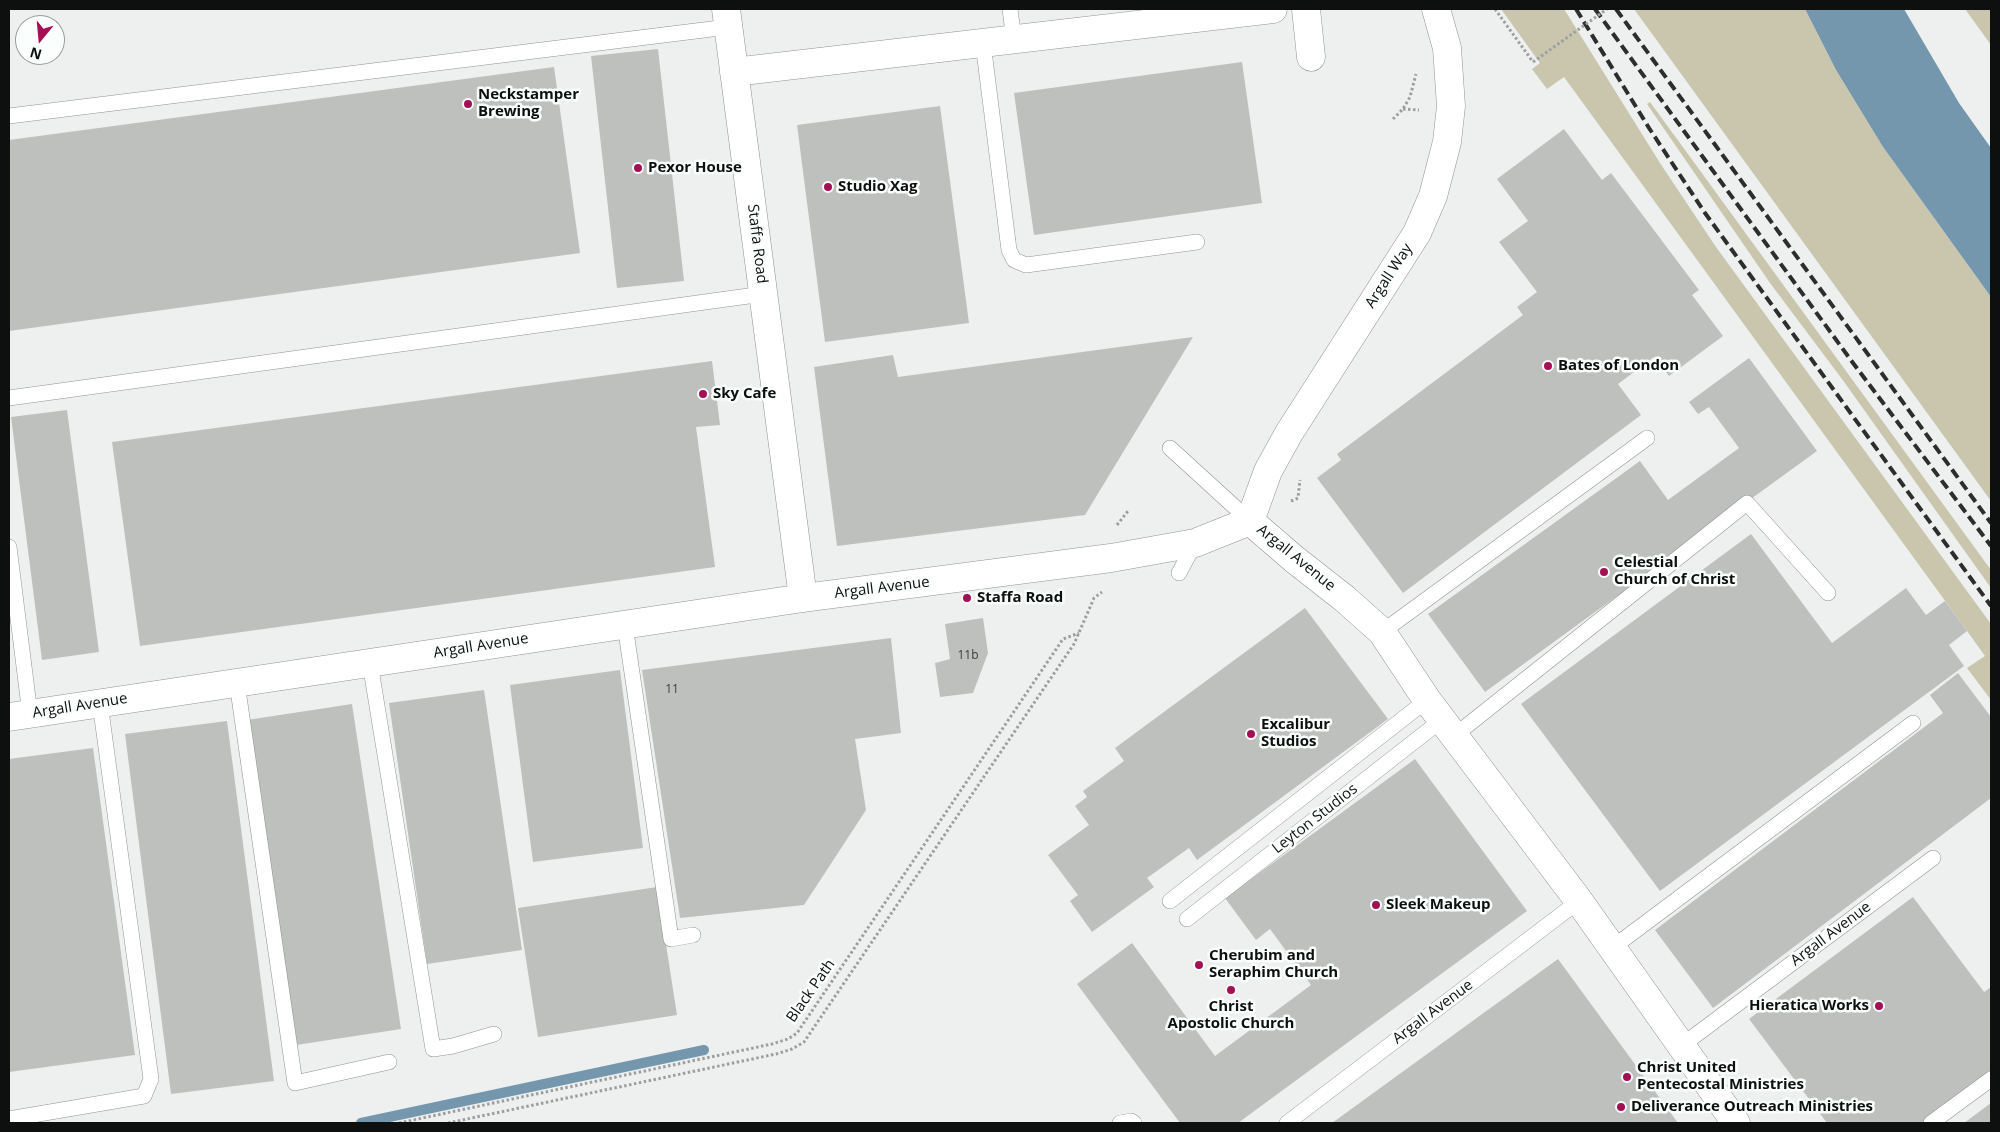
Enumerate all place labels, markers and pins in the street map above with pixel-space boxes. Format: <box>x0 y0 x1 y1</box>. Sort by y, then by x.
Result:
place label: Neckstamper Brewing <box>478 86 579 121</box>
marker: Neckstamper Brewing <box>462 98 474 110</box>
place label: Pexor House <box>648 159 742 177</box>
marker: Pexor House <box>632 162 644 174</box>
place label: Studio Xag <box>838 178 917 196</box>
marker: Studio Xag <box>822 181 834 193</box>
place label: Bates of London <box>1558 357 1679 375</box>
marker: Bates of London <box>1542 360 1554 372</box>
place label: Sky Cafe <box>713 385 776 403</box>
marker: Sky Cafe <box>697 388 709 400</box>
place label: Celestial Church of Christ <box>1614 554 1735 589</box>
marker: Celestial Church of Christ <box>1598 566 1610 578</box>
place label: Staffa Road <box>977 589 1063 607</box>
marker: Staffa Road <box>961 592 973 604</box>
place label: Excalibur Studios <box>1261 716 1330 751</box>
marker: Excalibur Studios <box>1245 728 1257 740</box>
place label: Sleek Makeup <box>1386 896 1490 914</box>
marker: Sleek Makeup <box>1370 899 1382 911</box>
place label: Cherubim and Seraphim Church <box>1209 947 1338 982</box>
marker: Cherubim and Seraphim Church <box>1193 959 1205 971</box>
marker: Christ Apostolic Church <box>1225 984 1237 996</box>
place label: Hieratica Works <box>1749 997 1869 1015</box>
place label: Christ Apostolic Church <box>1168 998 1294 1033</box>
marker: Hieratica Works <box>1873 1000 1885 1012</box>
place label: Christ United Pentecostal Ministries <box>1637 1059 1804 1094</box>
marker: Christ United Pentecostal Ministries <box>1621 1071 1633 1083</box>
place label: Deliverance Outreach Ministries <box>1631 1098 1873 1116</box>
marker: Deliverance Outreach Ministries <box>1615 1101 1627 1113</box>

